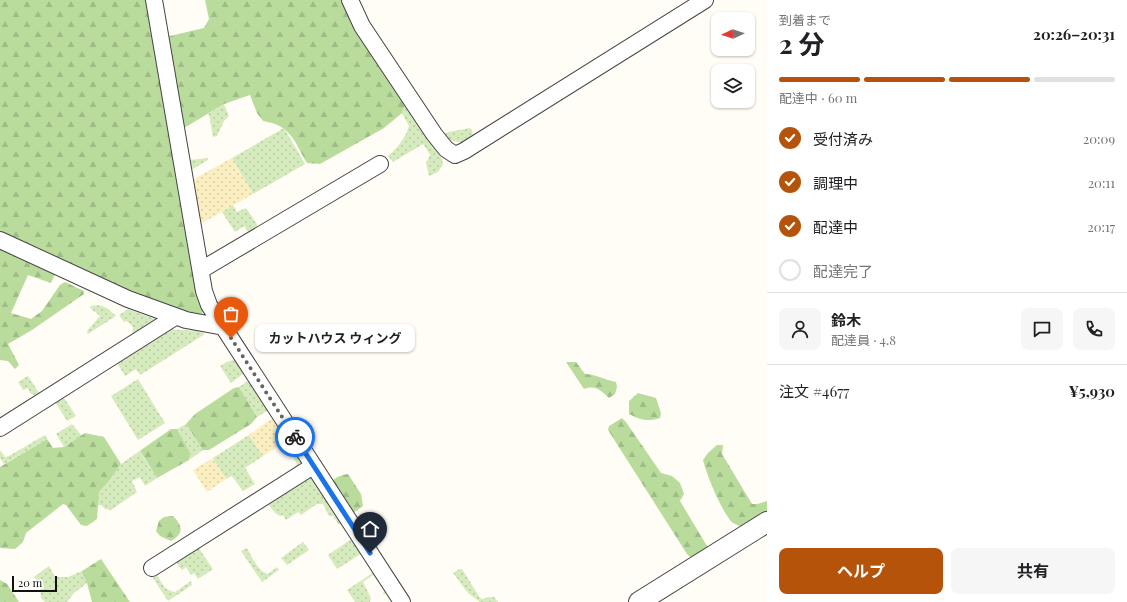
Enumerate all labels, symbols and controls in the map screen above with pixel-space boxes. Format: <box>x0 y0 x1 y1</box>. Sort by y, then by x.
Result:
text: 到着まで <box>779 11 831 28</box>
north arrow <box>711 12 755 56</box>
map controls <box>711 12 755 108</box>
text: 20:26–20:31 <box>1033 24 1115 44</box>
text: 2 分 <box>779 26 824 61</box>
button: layers <box>711 64 755 108</box>
text: 配達中 · 60 m <box>779 89 857 106</box>
icon: check <box>779 127 801 149</box>
text: 受付済み <box>813 129 873 149</box>
text: 20:09 <box>1083 130 1115 147</box>
icon: check <box>779 171 801 193</box>
text: 調理中 <box>813 173 858 193</box>
text: 20:11 <box>1088 174 1115 191</box>
icon: check <box>779 215 801 237</box>
text: 配達中 <box>813 217 858 237</box>
text: 20:17 <box>1087 218 1115 235</box>
text: 配達完了 <box>813 261 873 281</box>
pin <box>214 297 248 338</box>
icon: bag <box>220 303 242 325</box>
button: person <box>779 308 821 350</box>
button: chat <box>1021 308 1063 350</box>
button: phone <box>1073 308 1115 350</box>
text: 鈴木 <box>831 310 861 330</box>
callout: カットハウス ウィング <box>255 324 415 352</box>
text: カットハウス ウィング <box>268 329 402 346</box>
text: 配達員 · 4.8 <box>831 331 896 348</box>
text: 注文 #4677 <box>779 381 849 401</box>
text: ¥5,930 <box>1069 381 1115 401</box>
courier <box>275 417 315 457</box>
icon: bike <box>284 426 306 448</box>
pin <box>353 512 387 553</box>
icon: home <box>359 518 381 540</box>
button: ヘルプ <box>779 548 943 594</box>
button: 共有 <box>951 548 1115 594</box>
scale bar <box>12 574 57 593</box>
text: 20 m <box>18 575 42 590</box>

